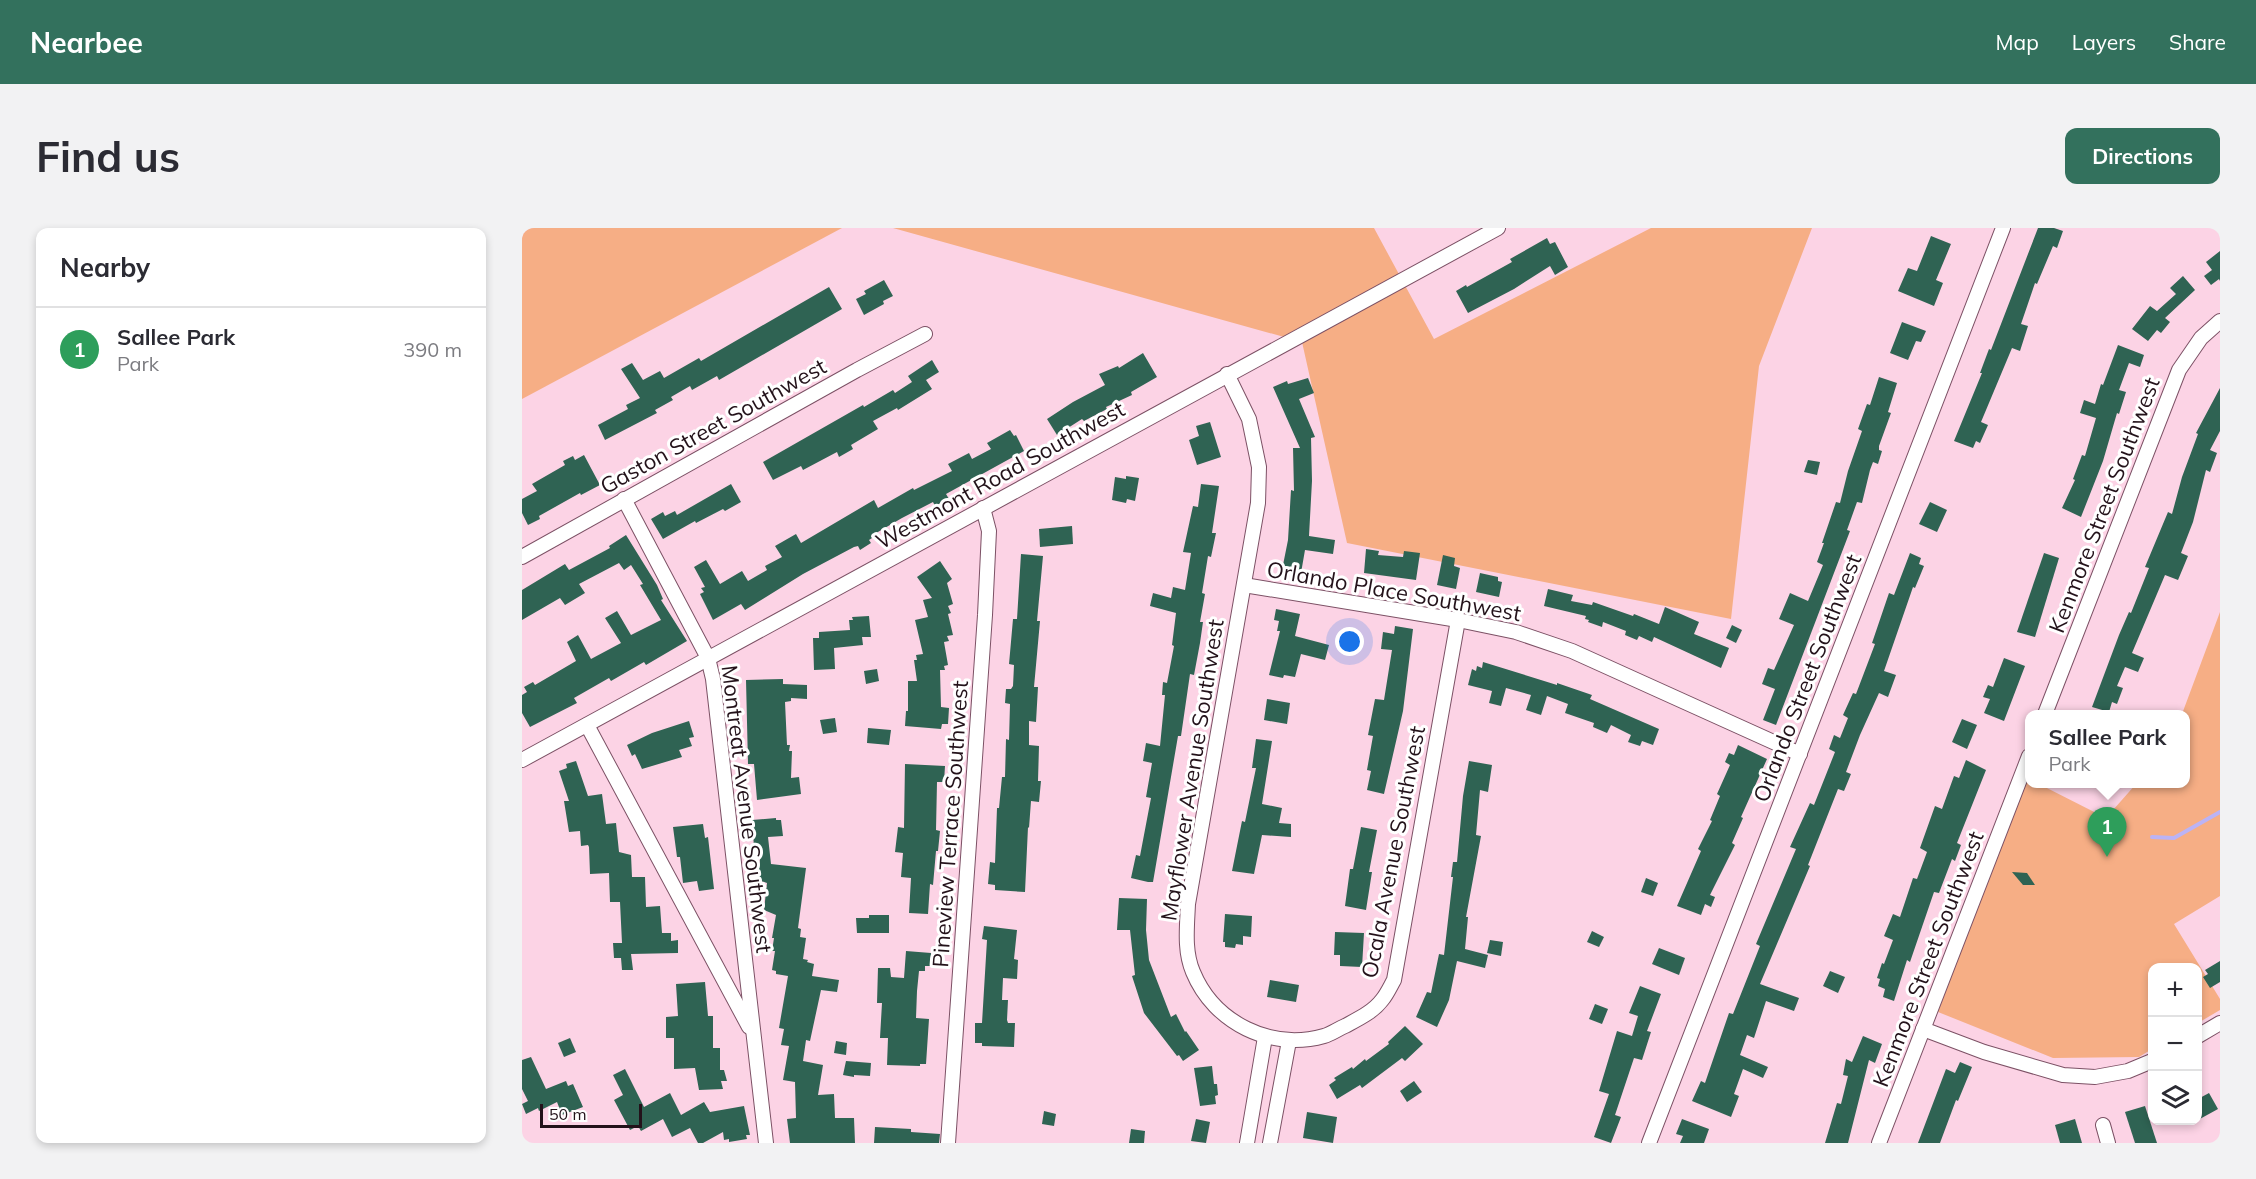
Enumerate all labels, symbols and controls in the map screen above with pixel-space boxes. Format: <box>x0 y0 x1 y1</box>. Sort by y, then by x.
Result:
text: Nearbee <box>30 25 143 60</box>
text: Map <box>1996 29 2039 55</box>
text: Layers <box>2072 29 2136 55</box>
text: Share <box>2169 29 2226 55</box>
button: Directions <box>2065 128 2220 184</box>
text: Find us <box>36 130 180 183</box>
text: Nearby <box>60 251 150 284</box>
text: Sallee Park <box>117 323 235 351</box>
text: 1 <box>74 337 86 362</box>
text: 390 m <box>403 337 462 362</box>
text: Park <box>117 351 159 376</box>
street label: Gaston Street Southwest <box>595 352 831 500</box>
street label: Kenmore Street Southwest <box>2042 373 2166 637</box>
street label: Westmont Road Southwest <box>871 395 1130 555</box>
street label: Orlando Street Southwest <box>1747 550 1867 806</box>
street label: Orlando Place Southwest <box>1265 555 1524 627</box>
street label: Mayflower Avenue Southwest <box>1154 617 1230 923</box>
your location <box>1335 627 1364 656</box>
street label: Montreat Avenue Southwest <box>715 664 779 955</box>
street label: Pineview Terrace Southwest <box>926 679 974 969</box>
popup <box>2025 710 2190 788</box>
street label: Ocala Avenue Southwest <box>1355 723 1431 981</box>
text: Sallee Park <box>2048 723 2167 751</box>
text: Park <box>2048 751 2091 776</box>
pin: 1 <box>2088 808 2126 857</box>
street label: Kenmore Street Southwest <box>1866 827 1990 1091</box>
map controls <box>2148 963 2202 1125</box>
button: + <box>2148 963 2202 1017</box>
button: − <box>2148 1017 2202 1071</box>
button: layers <box>2148 1071 2202 1125</box>
scale bar <box>540 1101 642 1128</box>
text: 50 m <box>549 1104 586 1124</box>

